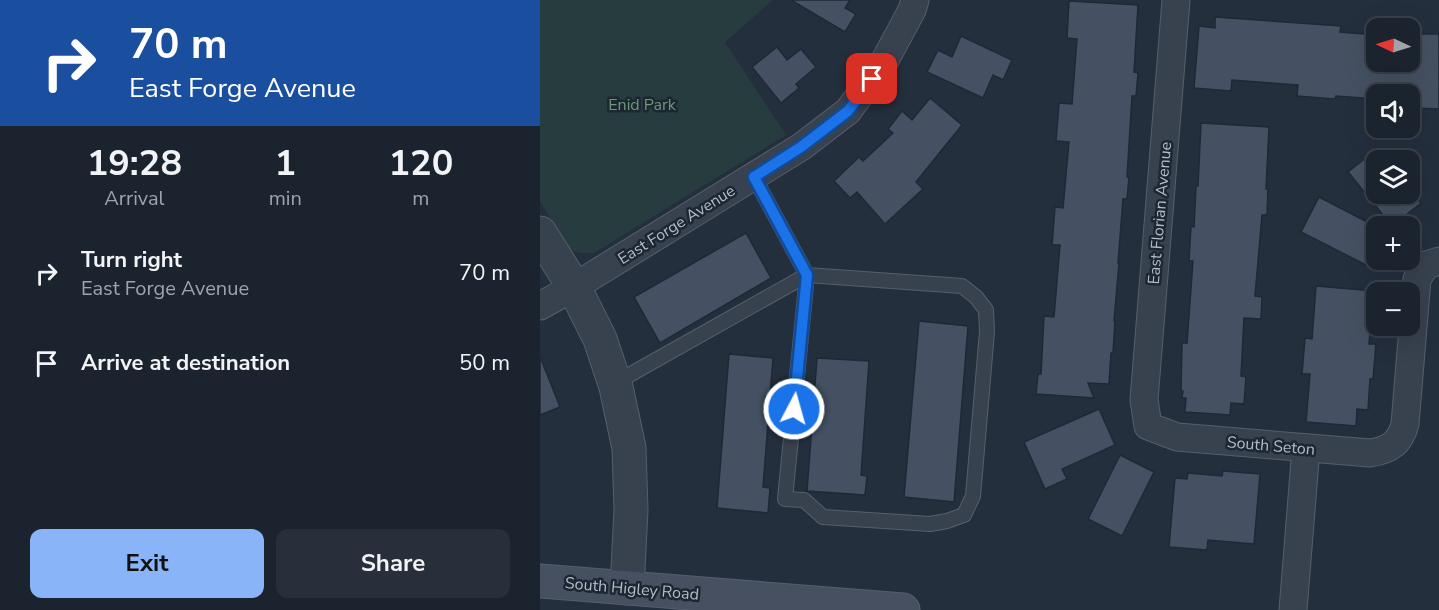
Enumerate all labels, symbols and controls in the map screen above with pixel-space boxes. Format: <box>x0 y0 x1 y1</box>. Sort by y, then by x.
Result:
text: 70 m <box>129 16 228 73</box>
north arrow <box>1366 18 1420 72</box>
map controls <box>1366 18 1420 336</box>
icon: right <box>30 24 108 102</box>
pin <box>846 53 897 104</box>
icon: arrive <box>855 62 888 95</box>
text: East Forge Avenue <box>129 70 356 107</box>
button: sound <box>1366 84 1420 138</box>
park label: Enid Park <box>608 94 677 116</box>
text: 19:28 <box>87 139 182 188</box>
text: 1 <box>274 139 296 188</box>
text: 120 <box>388 139 453 188</box>
street label: East Florian Avenue <box>1143 141 1177 285</box>
button: layers <box>1366 150 1420 204</box>
street label: East Forge Avenue <box>614 180 739 270</box>
text: Arrival <box>104 185 164 212</box>
text: min <box>269 185 302 212</box>
text: m <box>412 185 429 212</box>
button: + <box>1366 216 1420 270</box>
text: Turn right <box>81 245 182 275</box>
icon: right <box>30 257 63 290</box>
text: 70 m <box>459 258 510 288</box>
text: East Forge Avenue <box>81 275 249 302</box>
button: − <box>1366 282 1420 336</box>
icon: arrive <box>30 347 63 380</box>
text: Arrive at destination <box>81 348 290 378</box>
text: 50 m <box>459 348 510 378</box>
position arrow <box>762 377 826 441</box>
street label: South Seton <box>1226 431 1316 461</box>
button: Exit <box>30 529 264 598</box>
button: Share <box>276 529 510 598</box>
street label: South Higley Road <box>564 572 700 606</box>

